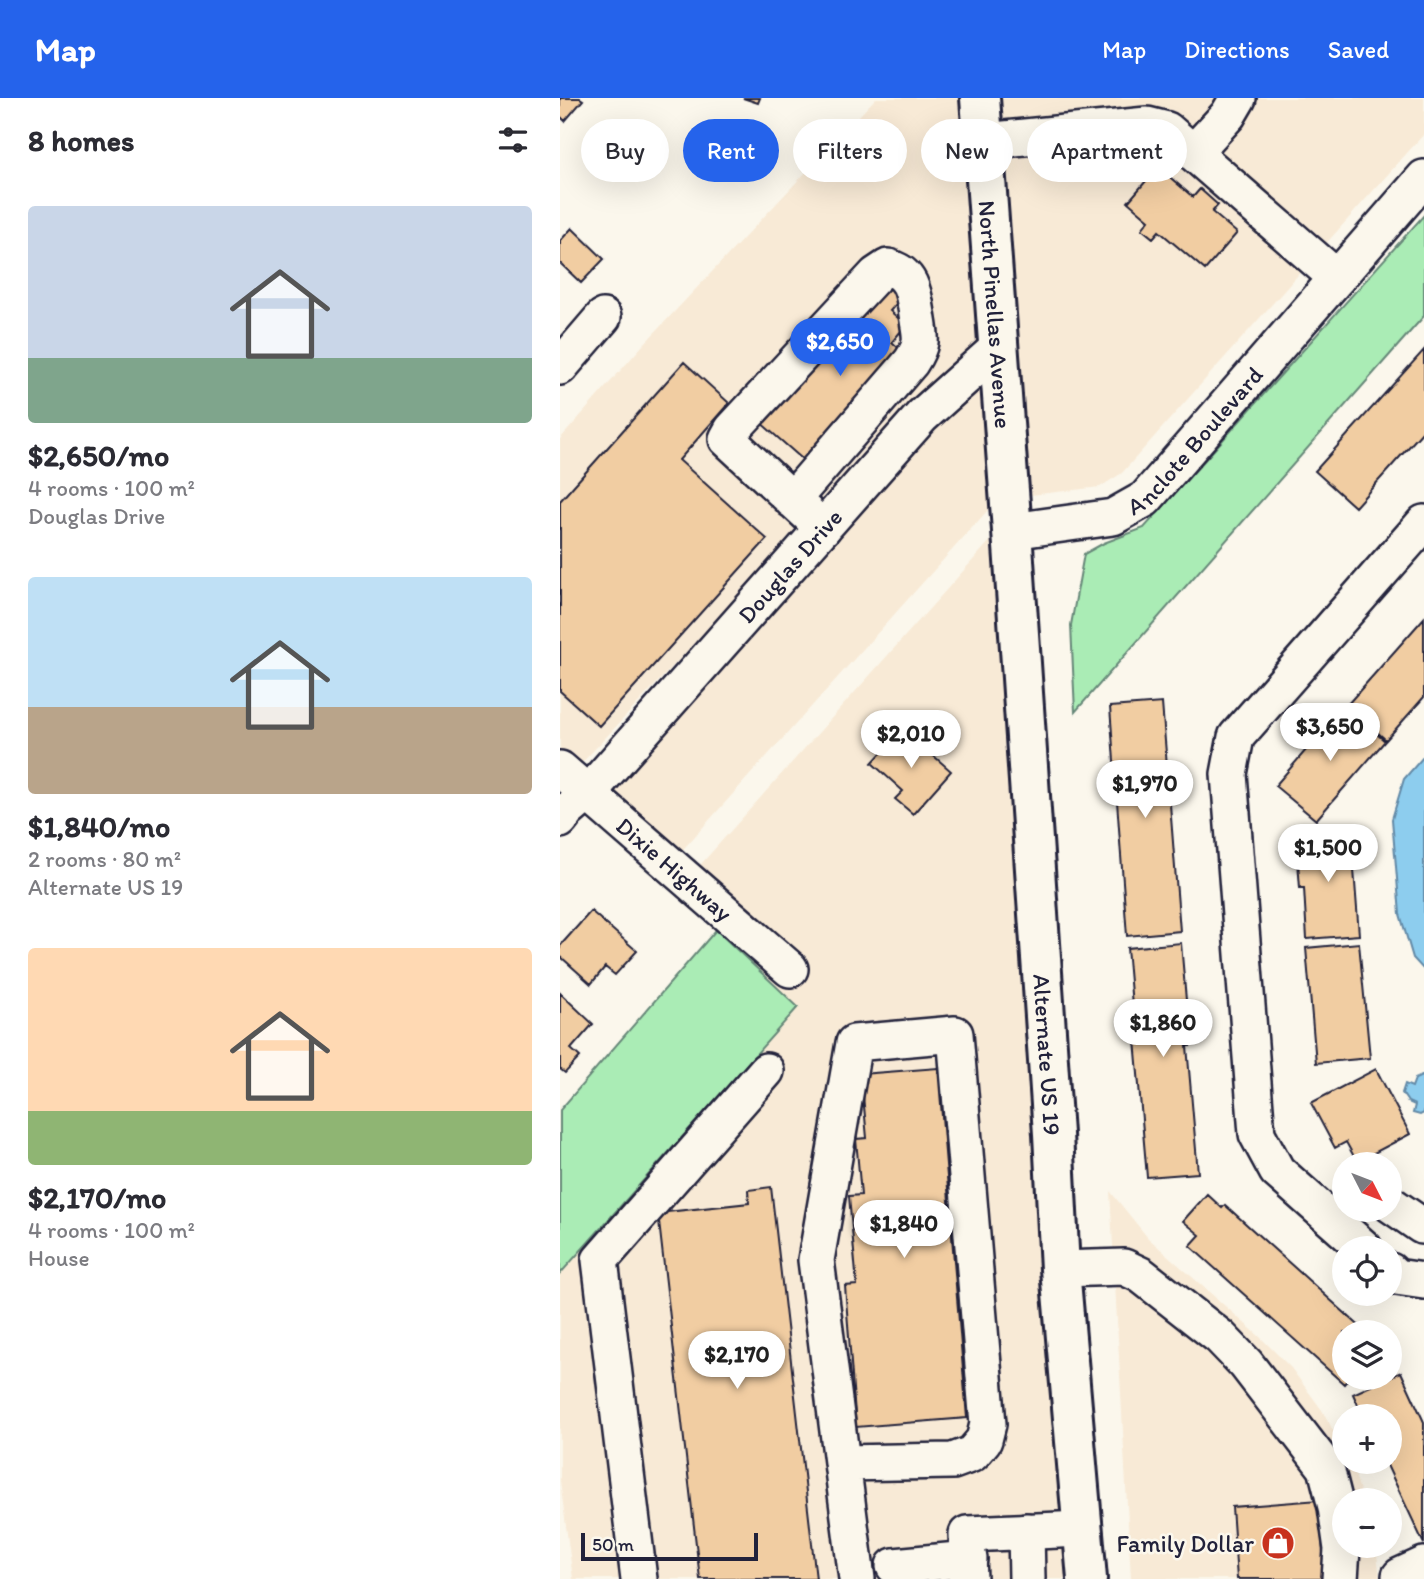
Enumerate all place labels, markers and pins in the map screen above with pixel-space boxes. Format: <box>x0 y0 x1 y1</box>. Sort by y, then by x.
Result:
pin: $2,650 <box>783 318 897 378</box>
pin: $3,650 <box>1273 704 1387 763</box>
pin: $2,010 <box>854 710 968 770</box>
pin: $1,970 <box>1088 760 1202 820</box>
pin: $1,500 <box>1271 824 1385 884</box>
pin: $1,860 <box>1106 1000 1220 1059</box>
pin: $1,840 <box>847 1200 961 1260</box>
pin: $2,170 <box>680 1332 794 1391</box>
shop icon: Family Dollar <box>1259 1524 1297 1562</box>
place label: Family Dollar <box>1116 1529 1254 1558</box>

